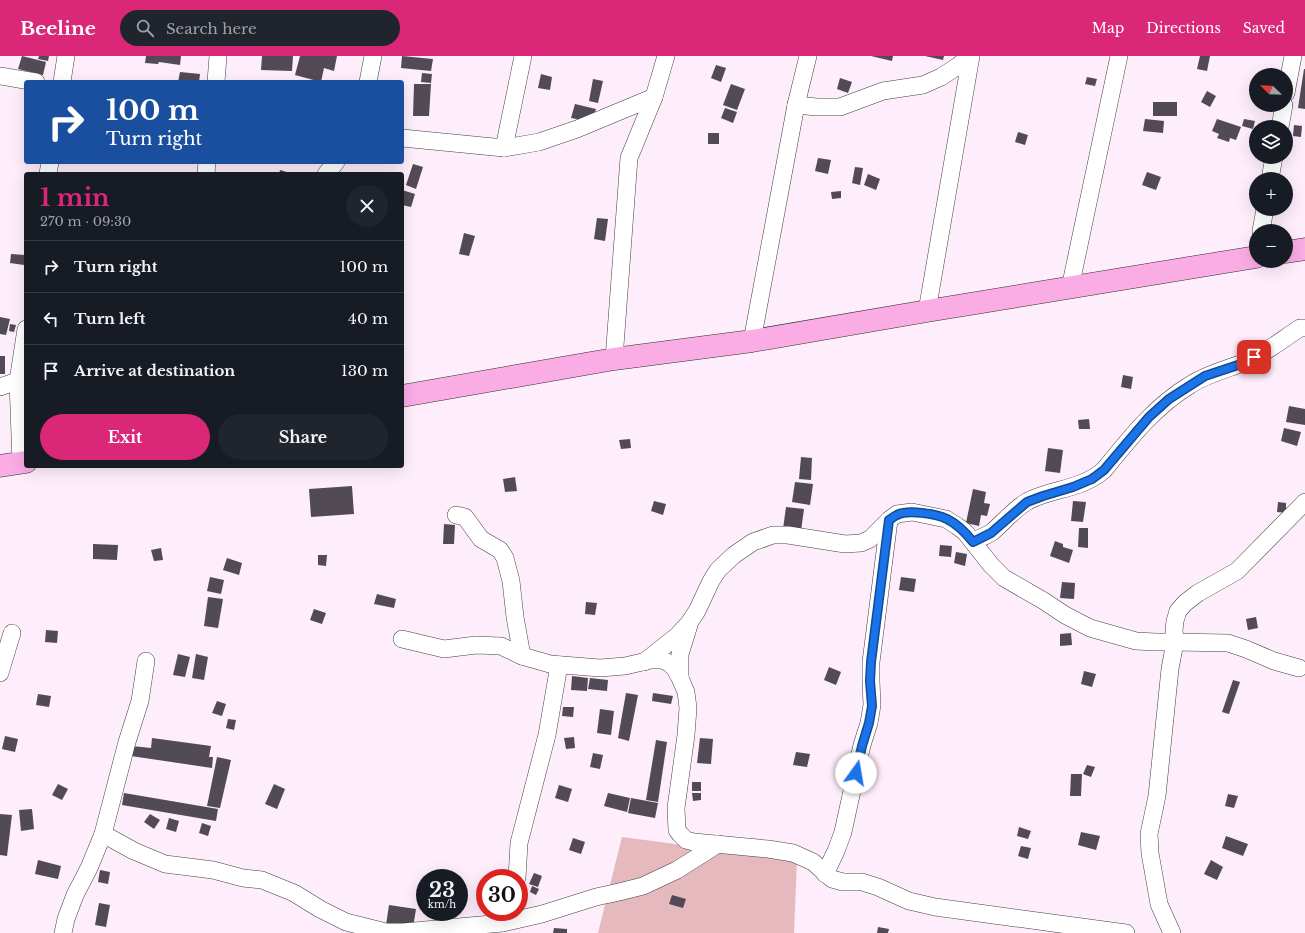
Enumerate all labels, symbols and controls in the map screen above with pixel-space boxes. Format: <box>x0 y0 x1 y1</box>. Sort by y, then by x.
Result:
search box <box>120 10 400 46</box>
text: Beeline <box>20 17 96 40</box>
icon: search <box>134 17 156 39</box>
text: Search here <box>166 19 257 38</box>
text: Map <box>1092 19 1124 37</box>
text: Directions <box>1146 19 1221 37</box>
text: Saved <box>1243 19 1285 37</box>
north arrow <box>1249 68 1293 112</box>
map controls <box>1249 68 1293 268</box>
text: 100 m <box>106 93 199 128</box>
icon: right <box>40 96 92 148</box>
button: layers <box>1249 120 1293 164</box>
text: Turn right <box>106 128 202 150</box>
button: + <box>1249 172 1293 216</box>
text: 1 min <box>40 183 110 212</box>
button: close <box>346 185 388 227</box>
text: 270 m · 09:30 <box>40 213 131 230</box>
button: − <box>1249 224 1293 268</box>
icon: right <box>40 256 62 278</box>
text: Turn right <box>74 257 157 276</box>
text: 100 m <box>339 257 388 276</box>
icon: left <box>40 308 62 330</box>
text: Turn left <box>74 309 145 328</box>
text: 40 m <box>348 309 388 328</box>
pin <box>1237 340 1271 374</box>
icon: arrive <box>1243 346 1265 368</box>
icon: arrive <box>40 360 62 382</box>
text: Arrive at destination <box>74 361 235 380</box>
text: 130 m <box>341 361 388 380</box>
button: Exit <box>40 414 210 460</box>
button: Share <box>218 414 388 460</box>
position arrow <box>835 752 877 794</box>
speed limit sign: 30 <box>476 869 528 921</box>
text: 23 <box>429 878 455 902</box>
text: km/h <box>428 898 456 911</box>

